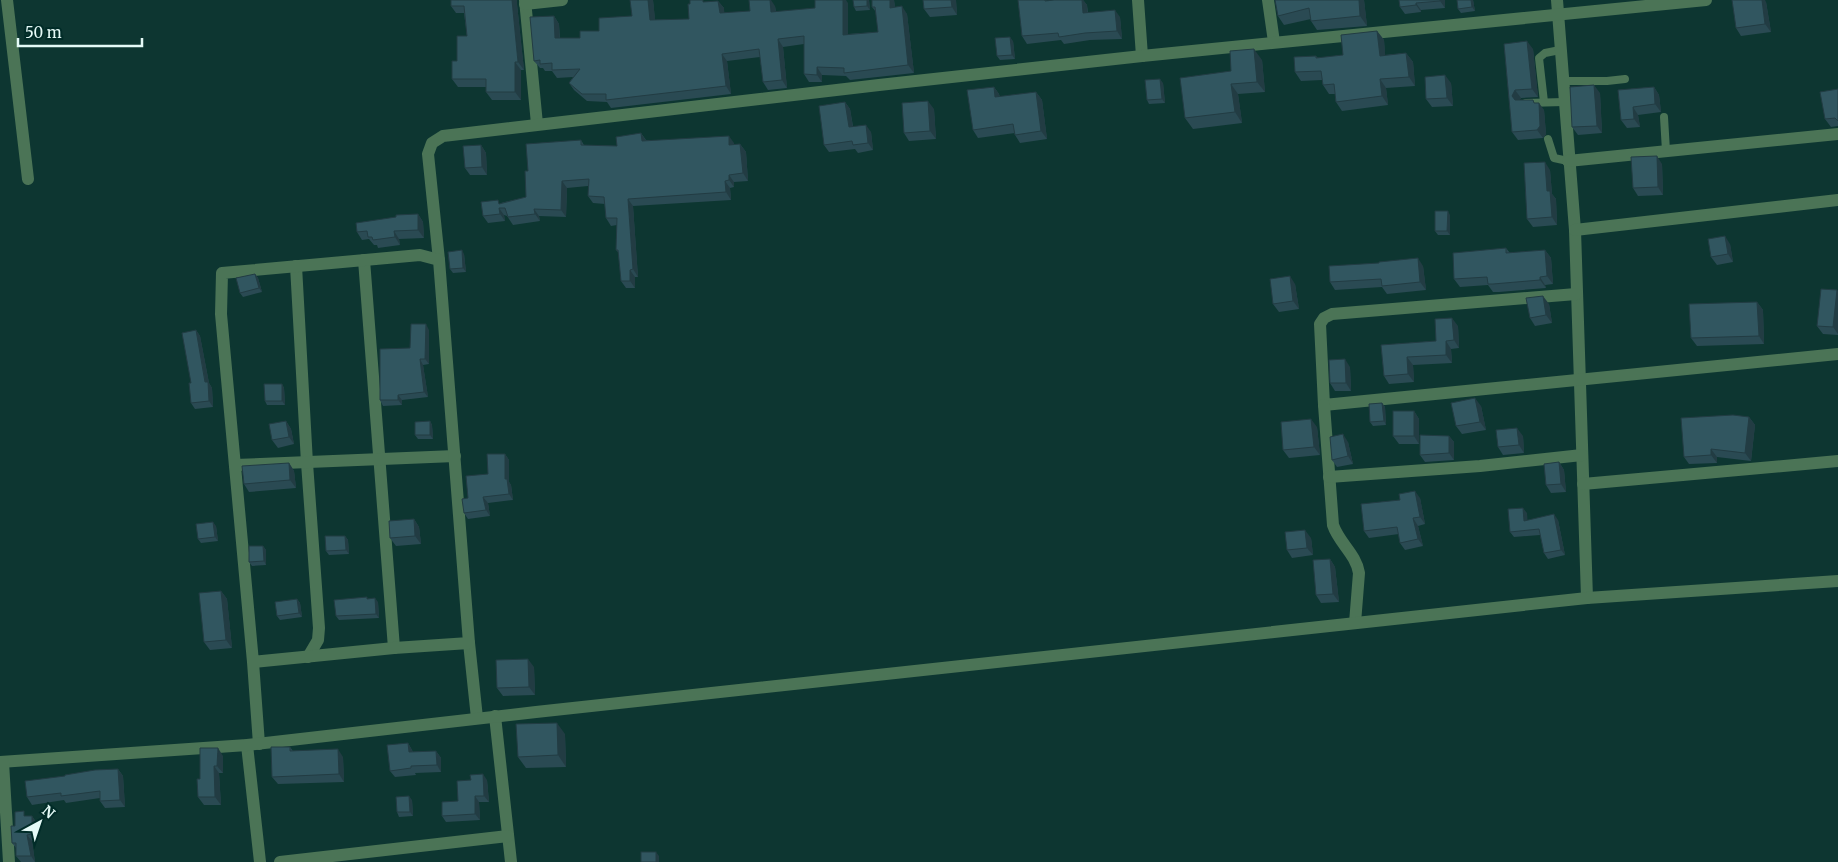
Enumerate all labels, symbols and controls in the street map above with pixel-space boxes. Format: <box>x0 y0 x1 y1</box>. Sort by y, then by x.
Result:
scale bar <box>18 15 141 47</box>
text: 50 m <box>25 23 62 42</box>
north arrow <box>15 797 65 847</box>
text: N <box>38 802 58 822</box>

